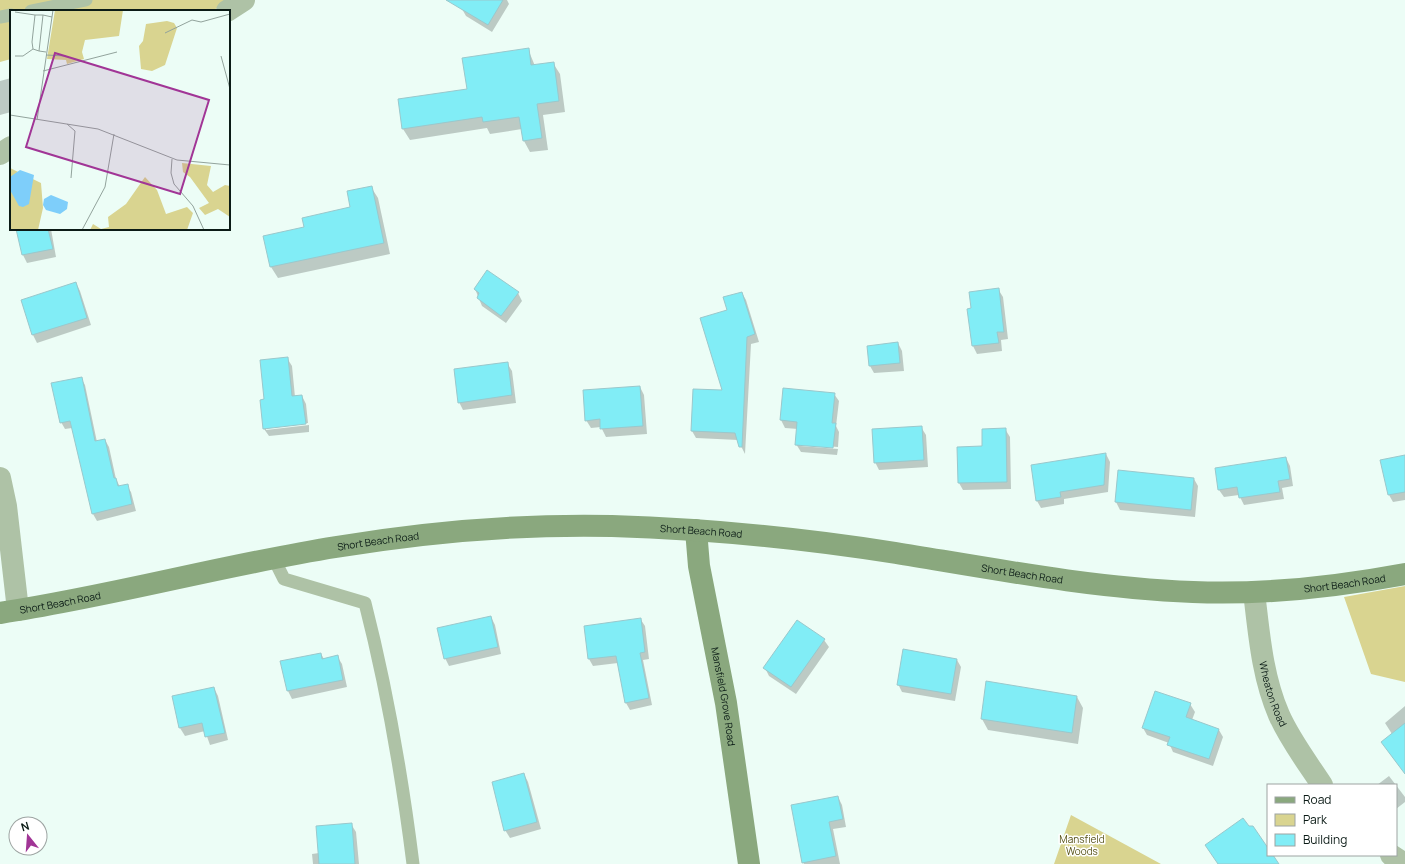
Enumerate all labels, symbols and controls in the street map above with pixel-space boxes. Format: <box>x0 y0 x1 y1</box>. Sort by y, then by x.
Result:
inset map <box>10 10 230 230</box>
street label: Short Beach Road <box>660 521 743 541</box>
street label: Short Beach Road <box>336 528 420 554</box>
street label: Short Beach Road <box>980 560 1064 587</box>
street label: Short Beach Road <box>1303 571 1387 596</box>
street label: Short Beach Road <box>18 588 102 617</box>
street label: Mansfield Grove Road <box>708 646 739 747</box>
street label: Wheaton Road <box>1256 660 1290 729</box>
legend <box>1267 784 1397 856</box>
text: Road <box>1303 791 1331 808</box>
text: Park <box>1303 811 1328 828</box>
north arrow <box>8 816 48 856</box>
text: N <box>19 818 31 834</box>
text: Building <box>1303 831 1347 848</box>
park label: Mansfield Woods <box>1059 832 1105 858</box>

